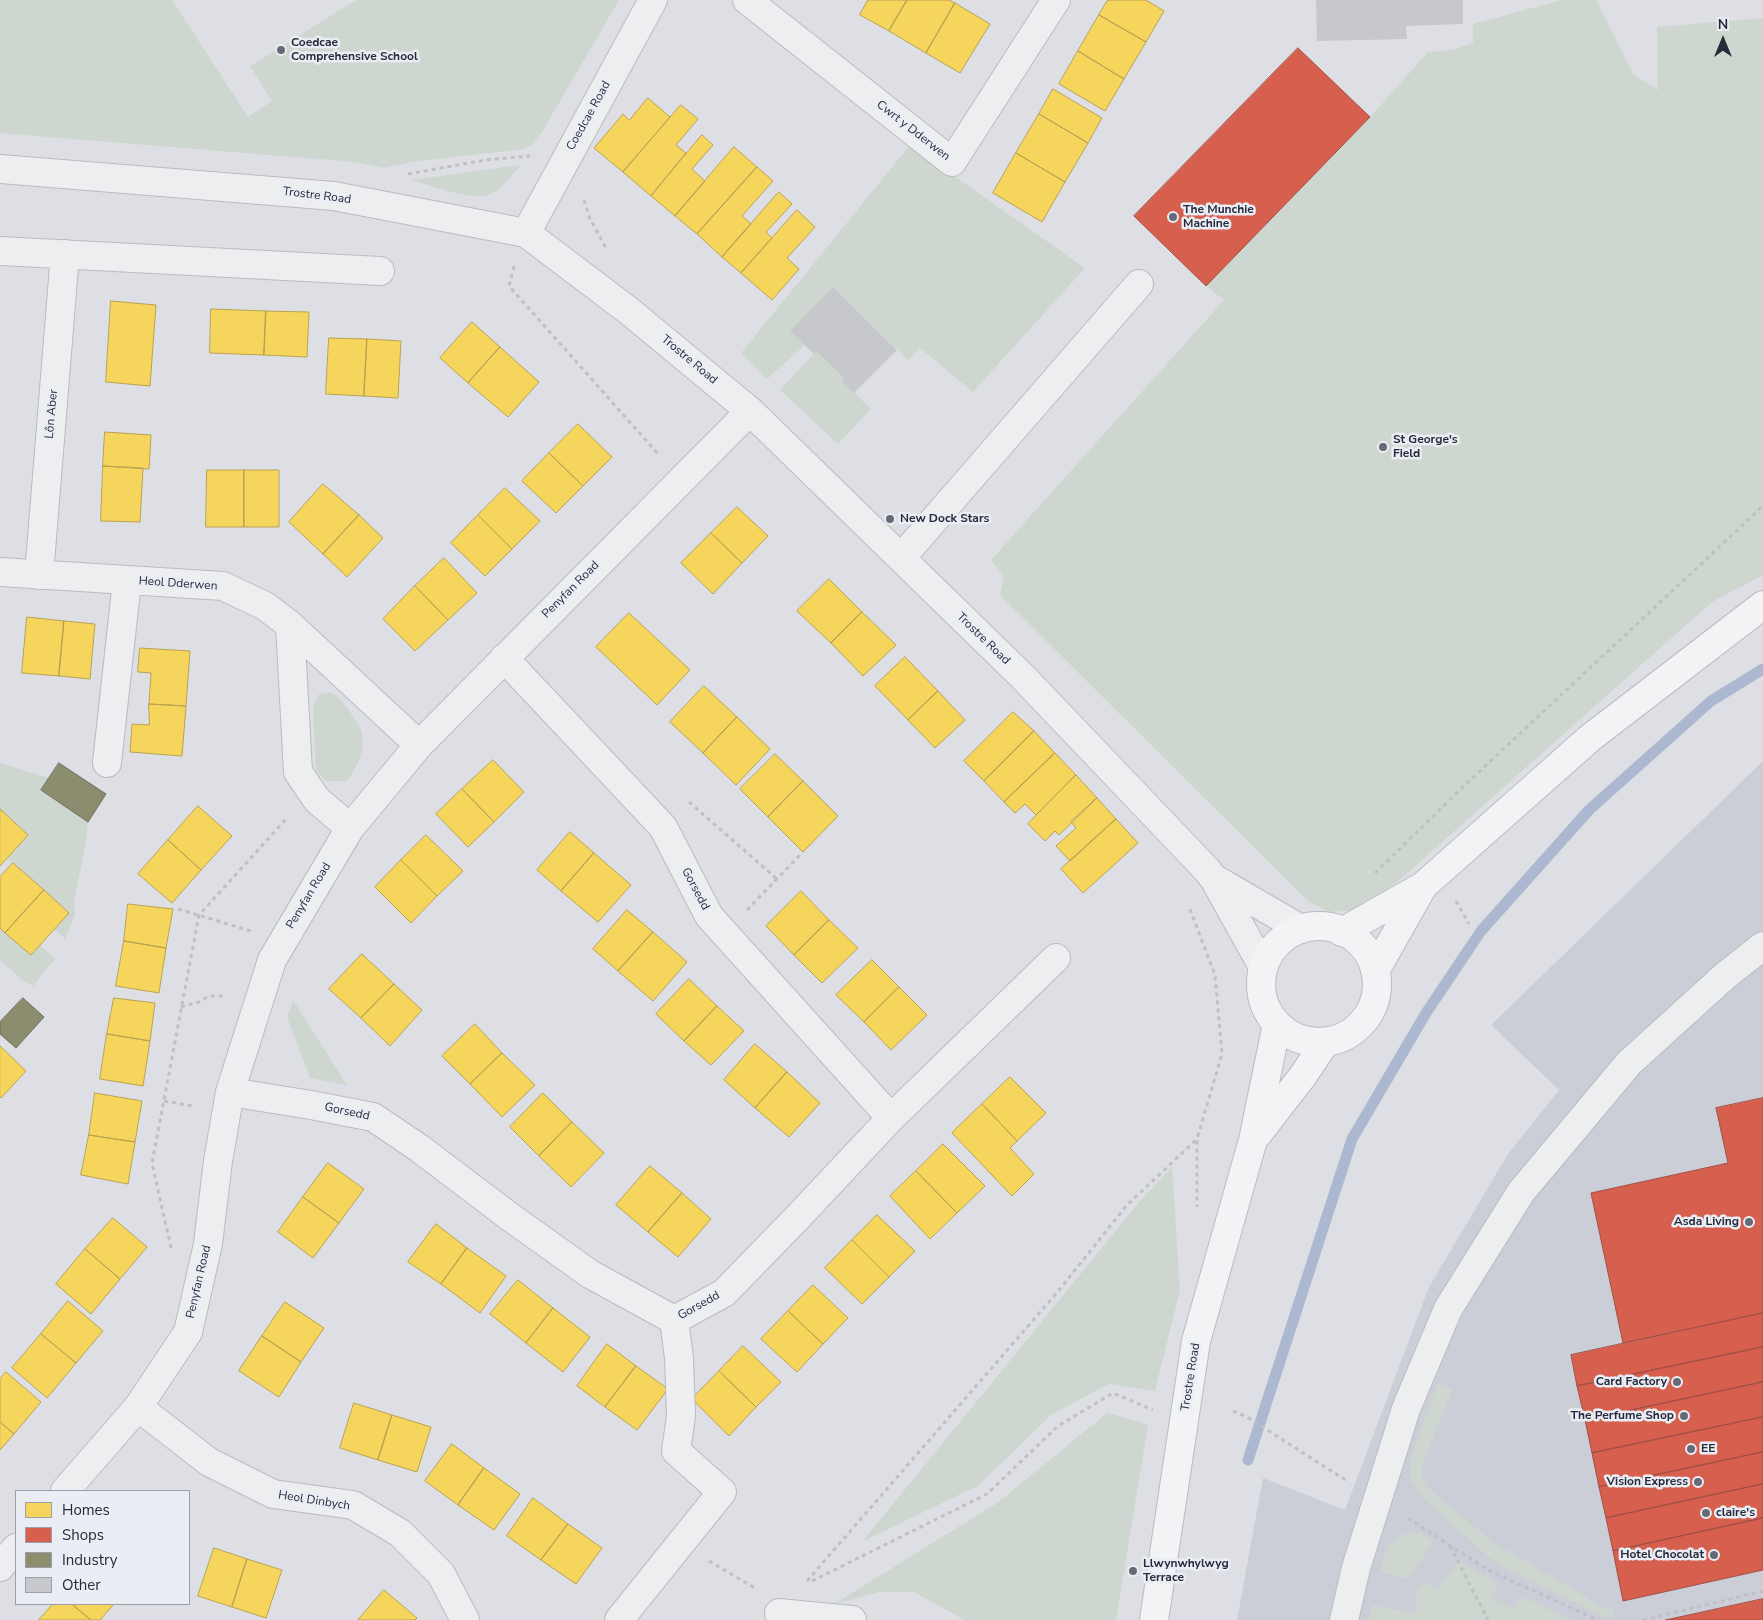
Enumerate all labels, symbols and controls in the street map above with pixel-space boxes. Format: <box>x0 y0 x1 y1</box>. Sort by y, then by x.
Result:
north arrow <box>1698 15 1748 65</box>
text: N <box>1718 15 1728 34</box>
place label: Coedcae Comprehensive School <box>291 36 418 64</box>
marker: Coedcae Comprehensive School <box>275 44 287 56</box>
street label: Coedcae Road <box>564 79 614 153</box>
street label: Cwrt y Dderwen <box>873 98 953 164</box>
street label: Trostre Road <box>282 185 352 207</box>
place label: The Munchie Machine <box>1183 203 1254 231</box>
marker: The Munchie Machine <box>1167 211 1179 223</box>
street label: Trostre Road <box>658 332 720 388</box>
street label: Lôn Aber <box>43 389 61 439</box>
place label: St George's Field <box>1393 433 1458 461</box>
marker: St George's Field <box>1377 441 1389 453</box>
place label: New Dock Stars <box>900 512 989 526</box>
marker: New Dock Stars <box>884 513 896 525</box>
street label: Penyfan Road <box>539 558 603 622</box>
street label: Heol Dderwen <box>138 574 218 594</box>
street label: Trostre Road <box>953 610 1013 668</box>
street label: Penyfan Road <box>284 860 334 932</box>
street label: Gorsedd <box>678 865 712 913</box>
street label: Gorsedd <box>323 1100 371 1124</box>
place label: Asda Living <box>1674 1215 1739 1229</box>
marker: Asda Living <box>1743 1216 1755 1228</box>
street label: Penyfan Road <box>184 1244 214 1320</box>
street label: Gorsedd <box>675 1289 723 1323</box>
street label: Trostre Road <box>1179 1342 1203 1412</box>
place label: Card Factory <box>1596 1375 1667 1389</box>
marker: Card Factory <box>1671 1376 1683 1388</box>
place label: The Perfume Shop <box>1570 1409 1674 1423</box>
marker: The Perfume Shop <box>1678 1410 1690 1422</box>
place label: EE <box>1701 1442 1715 1456</box>
marker: EE <box>1685 1443 1697 1455</box>
place label: Vision Express <box>1607 1475 1688 1489</box>
marker: Vision Express <box>1692 1476 1704 1488</box>
street label: Heol Dinbych <box>277 1488 351 1514</box>
legend <box>15 1490 190 1605</box>
text: Homes <box>62 1500 110 1520</box>
place label: claire's <box>1716 1506 1755 1520</box>
marker: claire's <box>1700 1507 1712 1519</box>
text: Shops <box>62 1525 104 1545</box>
place label: Hotel Chocolat <box>1620 1548 1704 1562</box>
marker: Hotel Chocolat <box>1708 1549 1720 1561</box>
text: Industry <box>62 1550 117 1570</box>
place label: Llwynwhylwyg Terrace <box>1143 1557 1229 1585</box>
marker: Llwynwhylwyg Terrace <box>1127 1565 1139 1577</box>
text: Other <box>62 1575 101 1595</box>

